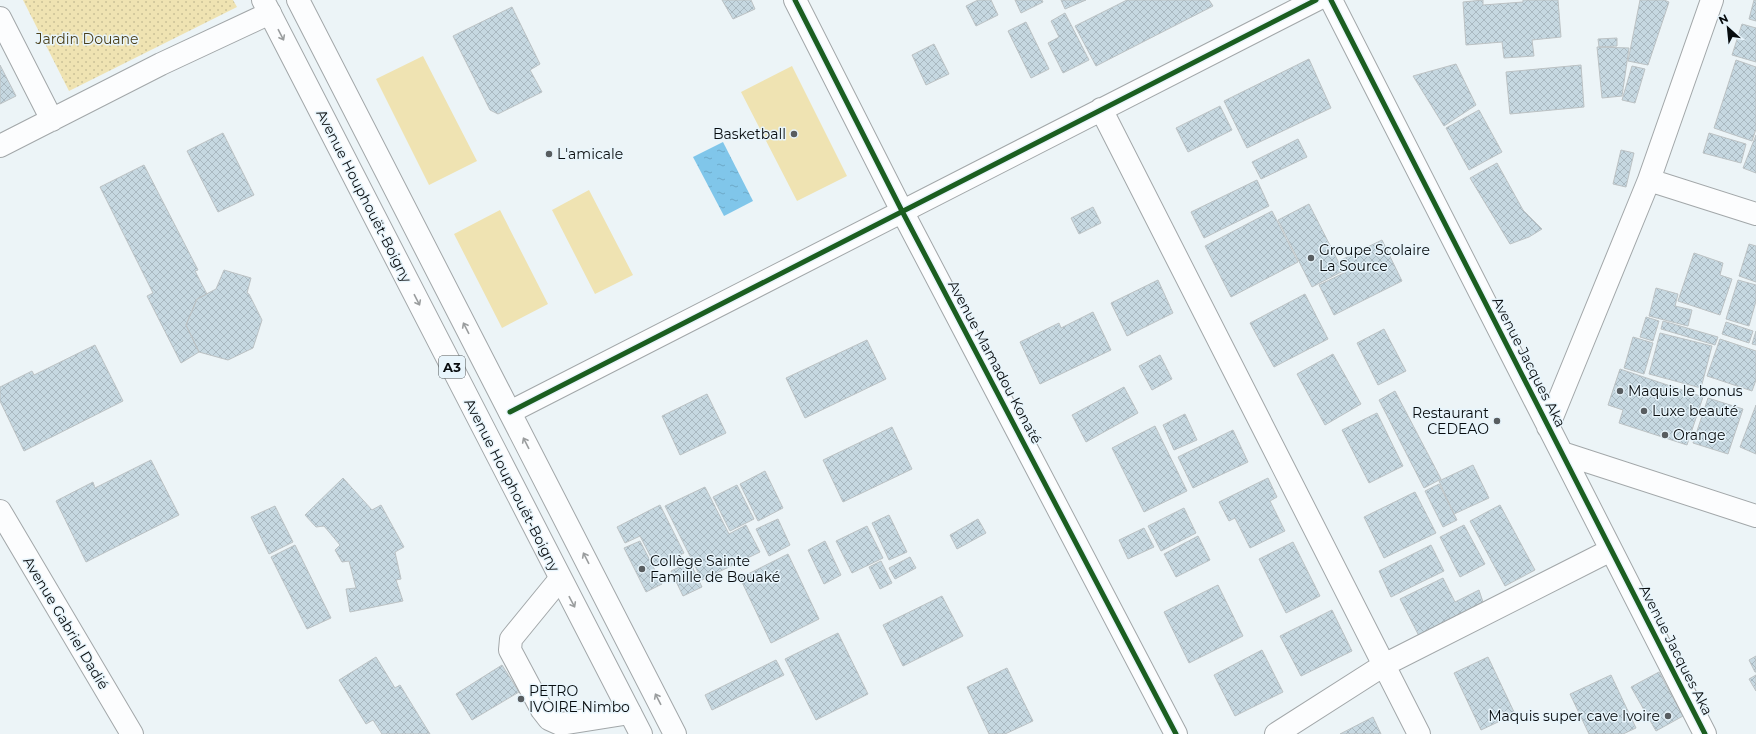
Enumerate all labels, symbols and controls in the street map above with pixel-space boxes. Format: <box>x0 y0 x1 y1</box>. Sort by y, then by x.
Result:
north arrow <box>1708 8 1748 48</box>
text: N <box>1716 11 1731 27</box>
one-way arrow <box>278 28 285 40</box>
park label: Jardin Douane <box>34 30 139 48</box>
street label: Avenue Houphouët-Boigny <box>312 106 416 286</box>
place label: Basketball <box>713 125 786 143</box>
marker: Basketball <box>789 129 799 139</box>
place label: L'amicale <box>557 145 623 163</box>
marker: L'amicale <box>544 149 554 159</box>
place label: Groupe Scolaire La Source <box>1319 241 1430 275</box>
marker: Groupe Scolaire La Source <box>1306 253 1316 263</box>
street label: Avenue Mamadou Konaté <box>944 277 1046 447</box>
one-way arrow <box>414 294 421 306</box>
street label: Avenue Jacques Aka <box>1488 294 1570 430</box>
one-way arrow <box>462 322 469 334</box>
road number: A3 <box>439 356 465 378</box>
place label: Maquis le bonus <box>1628 382 1743 400</box>
marker: Maquis le bonus <box>1615 386 1625 396</box>
street label: Avenue Houphouët-Boigny <box>460 395 564 575</box>
place label: Luxe beauté <box>1652 402 1738 420</box>
place label: Restaurant CEDEAO <box>1412 404 1489 438</box>
marker: Luxe beauté <box>1639 406 1649 416</box>
marker: Restaurant CEDEAO <box>1492 416 1502 426</box>
place label: Orange <box>1673 426 1726 444</box>
marker: Orange <box>1660 430 1670 440</box>
one-way arrow <box>522 437 529 449</box>
place label: Collège Sainte Famille de Bouaké <box>650 552 780 586</box>
street label: Avenue Gabriel Dadié <box>19 553 113 693</box>
one-way arrow <box>582 553 589 565</box>
marker: Collège Sainte Famille de Bouaké <box>637 564 647 574</box>
street label: Avenue Jacques Aka <box>1635 582 1717 718</box>
one-way arrow <box>569 596 577 608</box>
place label: PETRO IVOIRE Nimbo <box>529 682 630 716</box>
one-way arrow <box>654 693 661 705</box>
marker: PETRO IVOIRE Nimbo <box>516 694 526 704</box>
place label: Maquis super cave Ivoire <box>1488 707 1660 725</box>
marker: Maquis super cave Ivoire <box>1663 711 1673 721</box>

